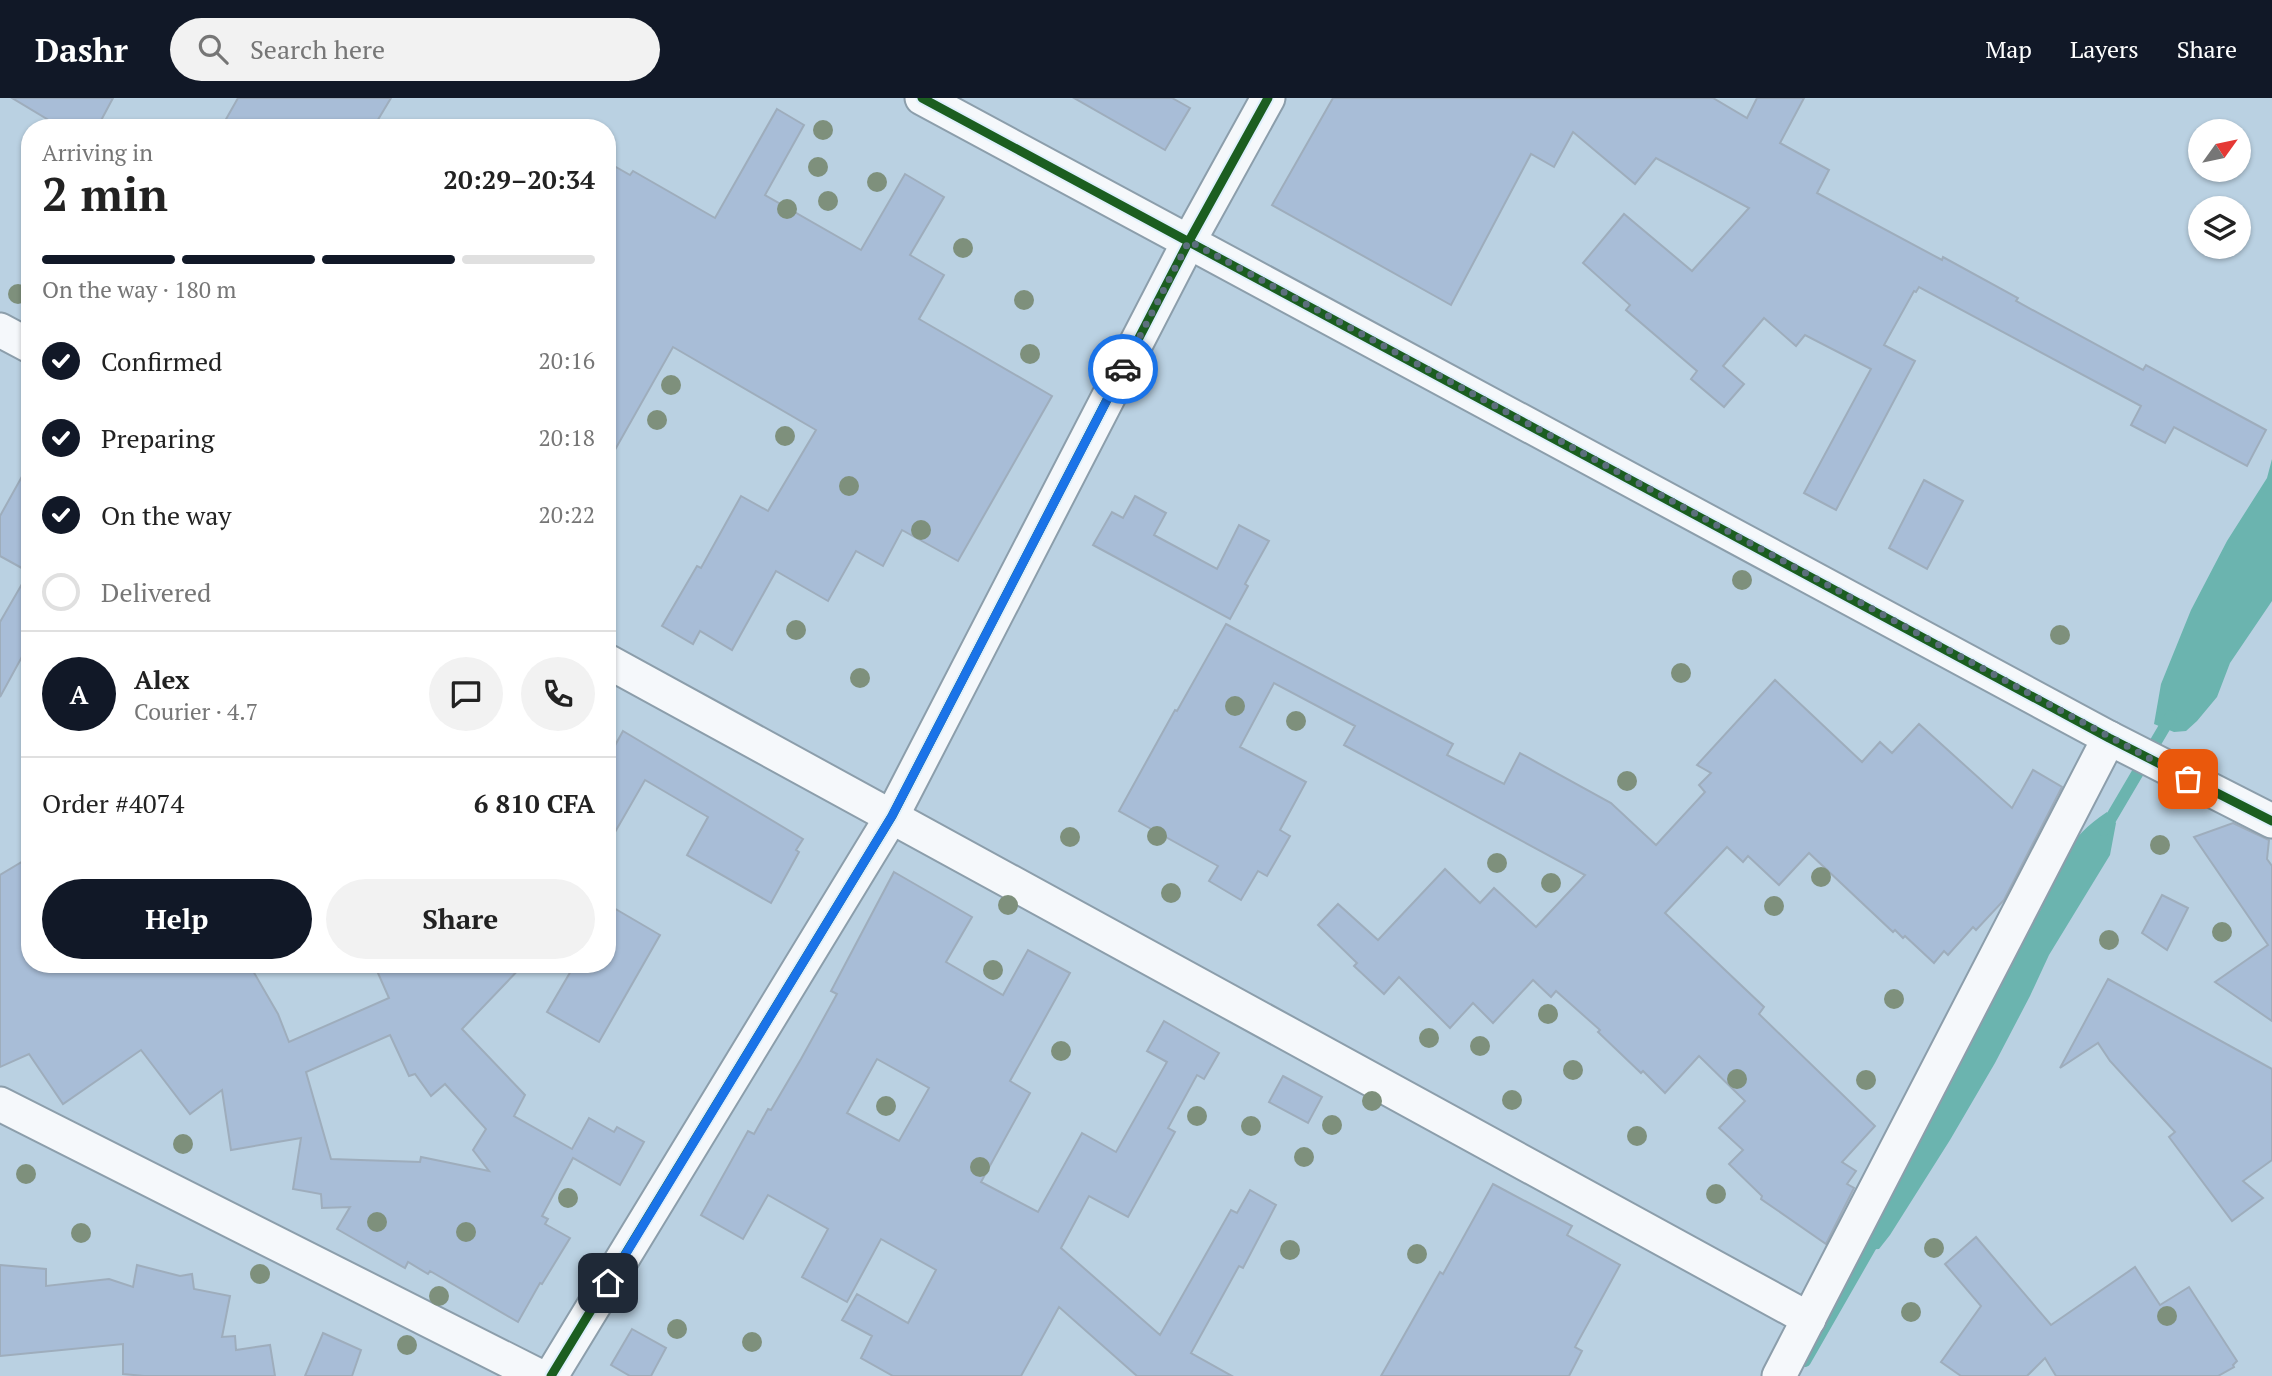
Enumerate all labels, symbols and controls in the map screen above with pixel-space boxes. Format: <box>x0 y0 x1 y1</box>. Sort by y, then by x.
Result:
search box <box>170 18 660 81</box>
text: Dashr <box>35 28 128 71</box>
icon: search <box>194 30 232 68</box>
text: Search here <box>250 32 385 66</box>
text: Map <box>1985 33 2032 65</box>
text: Layers <box>2070 33 2139 65</box>
text: Share <box>2177 33 2237 65</box>
north arrow <box>2188 119 2250 182</box>
map controls <box>2188 119 2251 259</box>
text: Arriving in <box>42 137 153 168</box>
text: 20:29–20:34 <box>443 162 595 196</box>
text: 2 min <box>42 163 168 224</box>
button: layers <box>2188 196 2251 259</box>
text: On the way · 180 m <box>42 274 236 305</box>
courier <box>1088 334 1158 404</box>
icon: check <box>42 342 80 380</box>
text: Confirmed <box>101 344 222 378</box>
text: 20:16 <box>538 345 595 376</box>
icon: car <box>1104 350 1142 388</box>
icon: check <box>42 419 80 457</box>
text: Preparing <box>101 421 214 455</box>
text: 20:18 <box>538 422 595 453</box>
icon: check <box>42 496 80 534</box>
text: On the way <box>101 498 232 532</box>
text: 20:22 <box>538 499 595 530</box>
text: Delivered <box>101 575 211 609</box>
button: chat <box>429 657 503 731</box>
button: phone <box>521 657 595 731</box>
text: Alex <box>134 662 190 696</box>
text: A <box>70 677 88 711</box>
text: Courier · 4.7 <box>134 696 258 727</box>
pin <box>2158 749 2218 809</box>
icon: bag <box>2169 760 2207 798</box>
text: Order #4074 <box>42 786 184 820</box>
text: 6 810 CFA <box>474 786 595 820</box>
button: Help <box>42 879 312 959</box>
button: Share <box>326 879 595 959</box>
pin <box>578 1253 638 1313</box>
icon: home <box>589 1264 627 1302</box>

